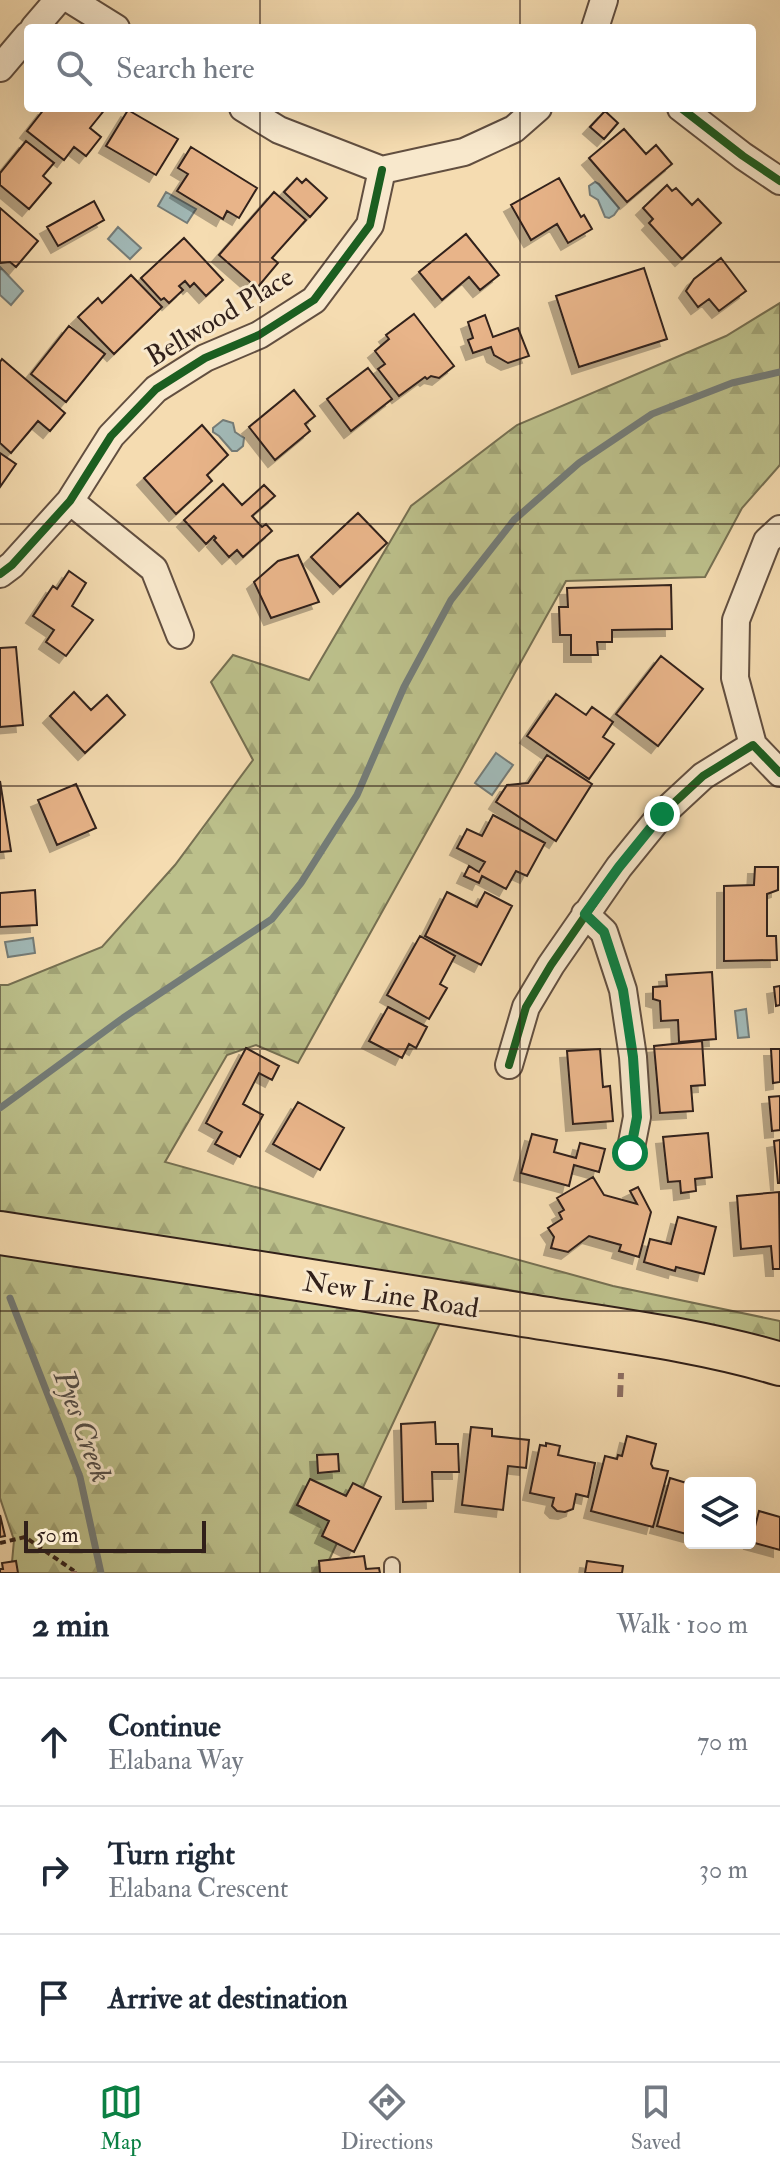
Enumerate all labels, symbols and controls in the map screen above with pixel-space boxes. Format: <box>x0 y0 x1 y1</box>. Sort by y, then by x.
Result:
search box <box>24 24 756 112</box>
icon: search <box>52 46 96 90</box>
text: Search here <box>116 50 255 87</box>
street label: Bellwood Place <box>140 259 300 375</box>
route end <box>644 796 680 832</box>
route start <box>612 1135 648 1171</box>
street label: New Line Road <box>300 1264 481 1327</box>
water label: Pyes Creek <box>45 1364 120 1488</box>
map controls <box>684 1477 756 1549</box>
button: layers <box>684 1477 756 1549</box>
scale bar <box>24 1517 206 1553</box>
text: 50 m <box>36 1521 78 1549</box>
text: 2 min <box>32 1604 109 1647</box>
text: Walk · 100 m <box>617 1609 748 1641</box>
text: Continue <box>108 1708 221 1745</box>
icon: ahead <box>32 1720 76 1764</box>
text: 70 m <box>697 1726 748 1758</box>
text: Elabana Way <box>108 1745 243 1777</box>
text: Turn right <box>108 1836 235 1873</box>
icon: right <box>32 1848 76 1892</box>
text: 30 m <box>699 1854 748 1886</box>
text: Elabana Crescent <box>108 1873 288 1905</box>
icon: arrive <box>32 1976 76 2020</box>
text: Arrive at destination <box>108 1980 348 2017</box>
tab: Map <box>99 2080 143 2156</box>
tab: Directions <box>341 2080 433 2156</box>
tab: Saved <box>631 2080 681 2156</box>

